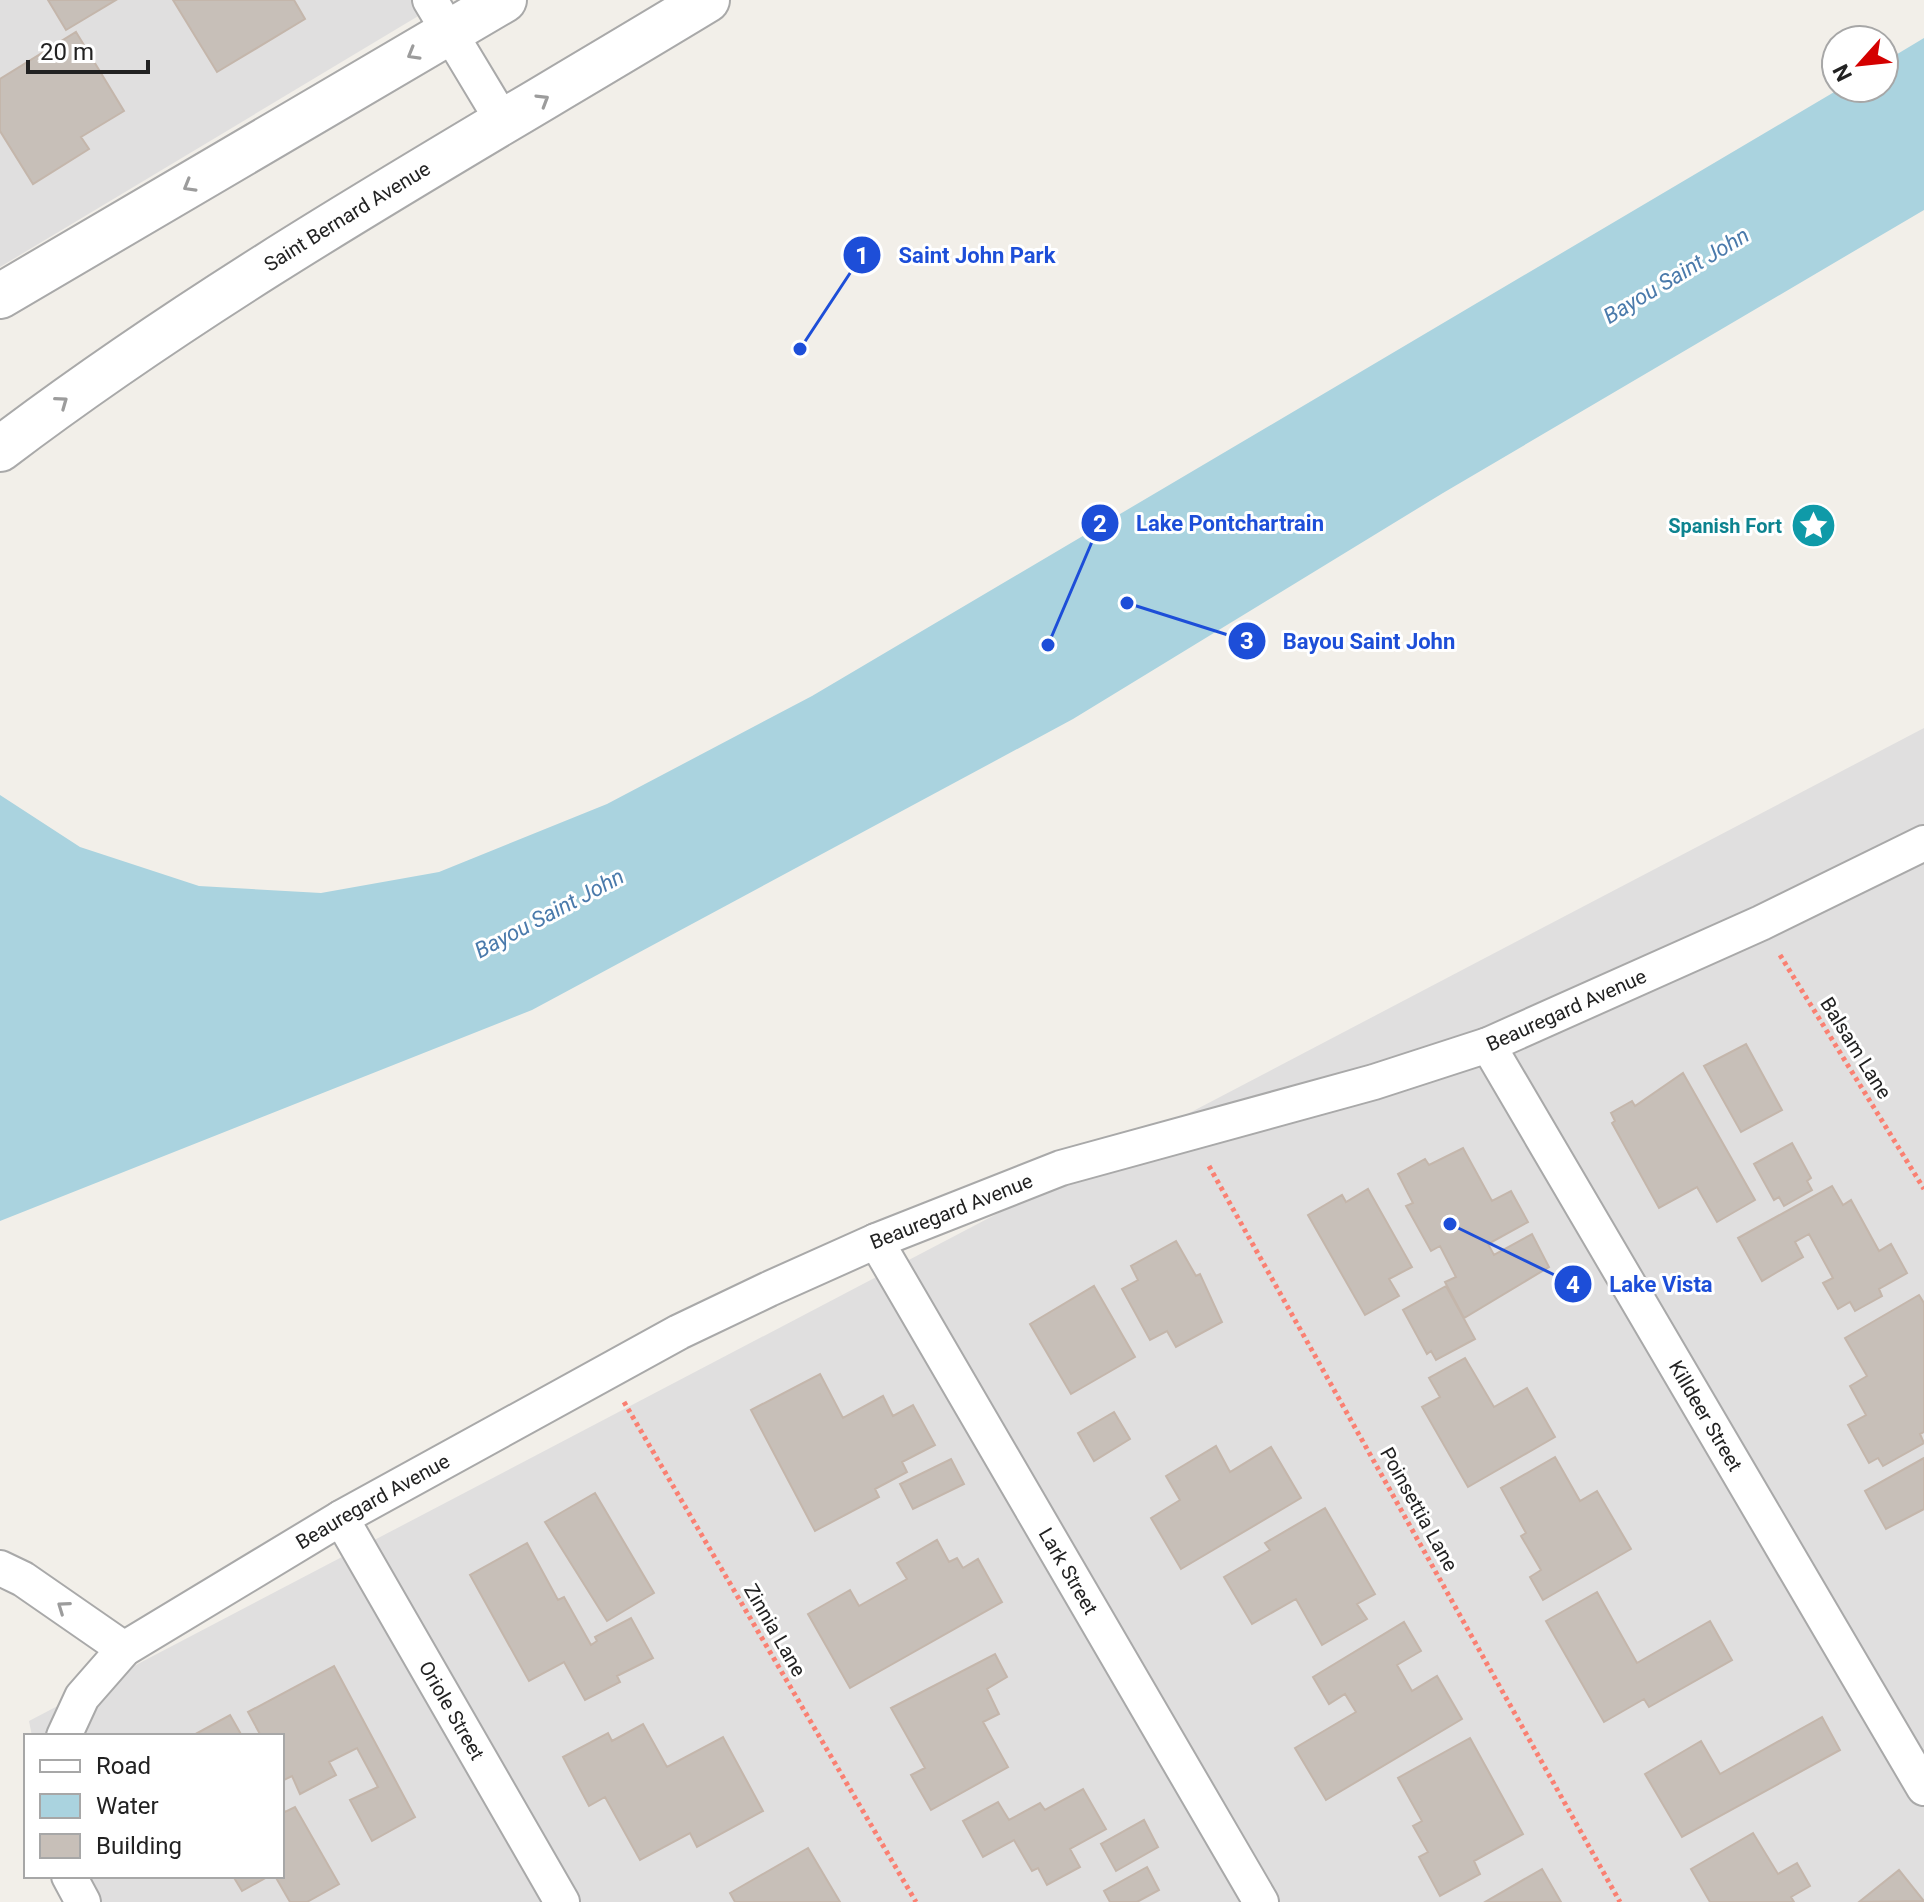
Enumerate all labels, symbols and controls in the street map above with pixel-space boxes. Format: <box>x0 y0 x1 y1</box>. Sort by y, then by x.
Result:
scale bar <box>28 24 148 74</box>
north arrow <box>1820 24 1900 104</box>
text: 20 m <box>40 38 94 66</box>
one-way arrow <box>407 45 422 60</box>
text: N <box>1828 60 1857 85</box>
one-way arrow <box>534 94 549 109</box>
street label: Saint Bernard Avenue <box>260 156 434 276</box>
one-way arrow <box>183 176 198 191</box>
water label: Bayou Saint John <box>1599 222 1753 329</box>
callout: Saint John Park <box>842 232 1071 278</box>
text: 1 <box>855 242 869 270</box>
text: Saint John Park <box>899 243 1056 268</box>
one-way arrow <box>54 397 68 412</box>
callout: Lake Pontchartrain <box>1080 500 1340 546</box>
place icon: Spanish Fort <box>1789 502 1837 550</box>
text: 2 <box>1093 510 1107 538</box>
text: Lake Pontchartrain <box>1136 511 1324 536</box>
place label: Spanish Fort <box>1668 514 1782 538</box>
callout: Bayou Saint John <box>1227 618 1472 664</box>
text: 3 <box>1240 627 1254 655</box>
text: Bayou Saint John <box>1283 629 1455 654</box>
water label: Bayou Saint John <box>470 864 628 963</box>
street label: Beauregard Avenue <box>1483 964 1650 1056</box>
street label: Balsam Lane <box>1815 993 1897 1103</box>
street label: Beauregard Avenue <box>867 1168 1036 1254</box>
callout: Lake Vista <box>1553 1261 1728 1307</box>
text: 4 <box>1566 1271 1580 1299</box>
text: Lake Vista <box>1609 1272 1713 1297</box>
street label: Killdeer Street <box>1664 1356 1747 1476</box>
street label: Poinsettia Lane <box>1375 1443 1463 1575</box>
street label: Beauregard Avenue <box>292 1449 454 1554</box>
street label: Lark Street <box>1034 1523 1103 1619</box>
street label: Zinnia Lane <box>739 1579 811 1681</box>
one-way arrow <box>58 1602 72 1617</box>
street label: Oriole Street <box>414 1657 490 1764</box>
legend <box>24 1734 284 1878</box>
text: Road <box>96 1752 151 1780</box>
text: Water <box>96 1792 159 1820</box>
text: Building <box>96 1832 182 1860</box>

